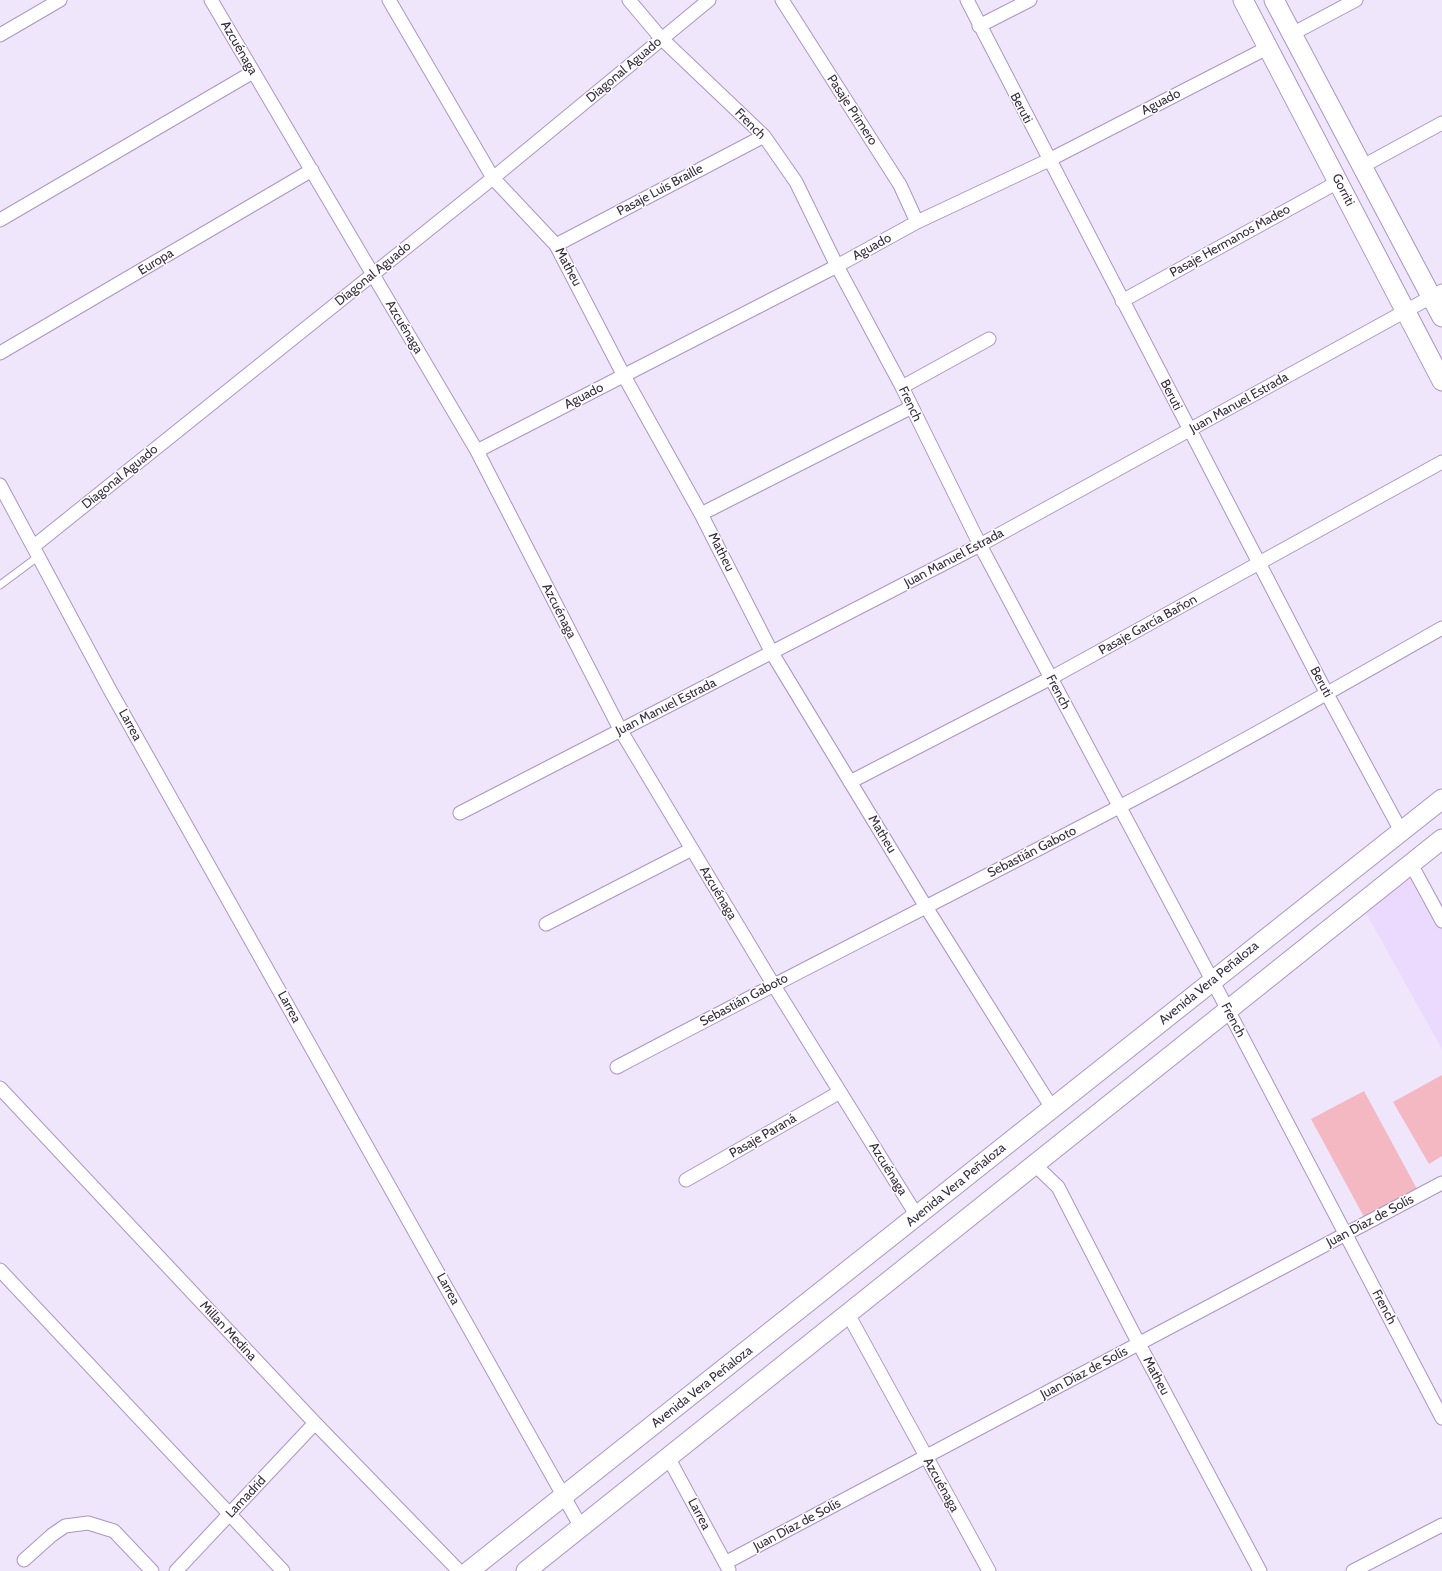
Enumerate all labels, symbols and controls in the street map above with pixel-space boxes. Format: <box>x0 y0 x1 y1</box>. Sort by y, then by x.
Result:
street label: Azcuénaga <box>217 18 261 78</box>
street label: Diagonal Aguado <box>583 34 665 106</box>
street label: Pasaje Primero <box>823 72 881 148</box>
street label: Aguado <box>1139 86 1183 118</box>
street label: Beruti <box>1006 90 1036 126</box>
street label: French <box>731 105 769 143</box>
street label: Pasaje Luis Braille <box>614 161 706 219</box>
street label: Gorriti <box>1328 171 1358 209</box>
street label: Pasaje Hermanos Madeo <box>1167 201 1293 281</box>
street label: Aguado <box>850 230 894 264</box>
street label: Diagonal Aguado <box>332 239 414 309</box>
street label: Europa <box>136 245 176 279</box>
street label: Matheu <box>551 245 585 289</box>
street label: Azcuénaga <box>382 297 426 357</box>
street label: Juan Manuel Estrada <box>1187 369 1291 437</box>
street label: Beruti <box>1157 377 1185 413</box>
street label: Aguado <box>562 380 606 412</box>
street label: French <box>895 384 925 424</box>
street label: Diagonal Aguado <box>79 442 161 512</box>
street label: Juan Manuel Estrada <box>902 525 1006 591</box>
street label: Matheu <box>705 530 737 574</box>
street label: Azcuénaga <box>539 581 579 641</box>
street label: Pasaje García Bañon <box>1096 592 1200 658</box>
street label: Beruti <box>1306 664 1336 700</box>
street label: French <box>1042 672 1074 712</box>
street label: Juan Manuel Estrada <box>613 675 719 739</box>
street label: Larrea <box>115 706 145 744</box>
street label: Matheu <box>865 812 899 856</box>
street label: Sebastián Gaboto <box>985 823 1079 881</box>
street label: Azcuénaga <box>696 863 740 923</box>
street label: Avenida Vera Peñaloza <box>1156 938 1262 1028</box>
street label: Sebastián Gaboto <box>697 970 791 1030</box>
street label: Larrea <box>274 988 304 1026</box>
street label: French <box>1217 1000 1249 1040</box>
street label: Pasaje Paraná <box>727 1111 799 1161</box>
street label: Azcuénaga <box>866 1140 910 1198</box>
street label: Avenida Vera Peñaloza <box>903 1140 1009 1230</box>
street label: Juan Díaz de Solís <box>1324 1191 1416 1251</box>
street label: Larrea <box>433 1270 463 1308</box>
street label: French <box>1368 1287 1400 1327</box>
street label: Millan Medina <box>196 1298 260 1364</box>
street label: Avenida Vera Peñaloza <box>648 1343 756 1431</box>
street label: Juan Díaz de Solís <box>1038 1343 1130 1403</box>
street label: Matheu <box>1139 1354 1173 1398</box>
street label: Azcuénaga <box>920 1455 962 1515</box>
street label: Lamadrid <box>223 1473 269 1521</box>
street label: Larrea <box>684 1495 714 1533</box>
street label: Juan Díaz de Solís <box>751 1495 843 1555</box>

